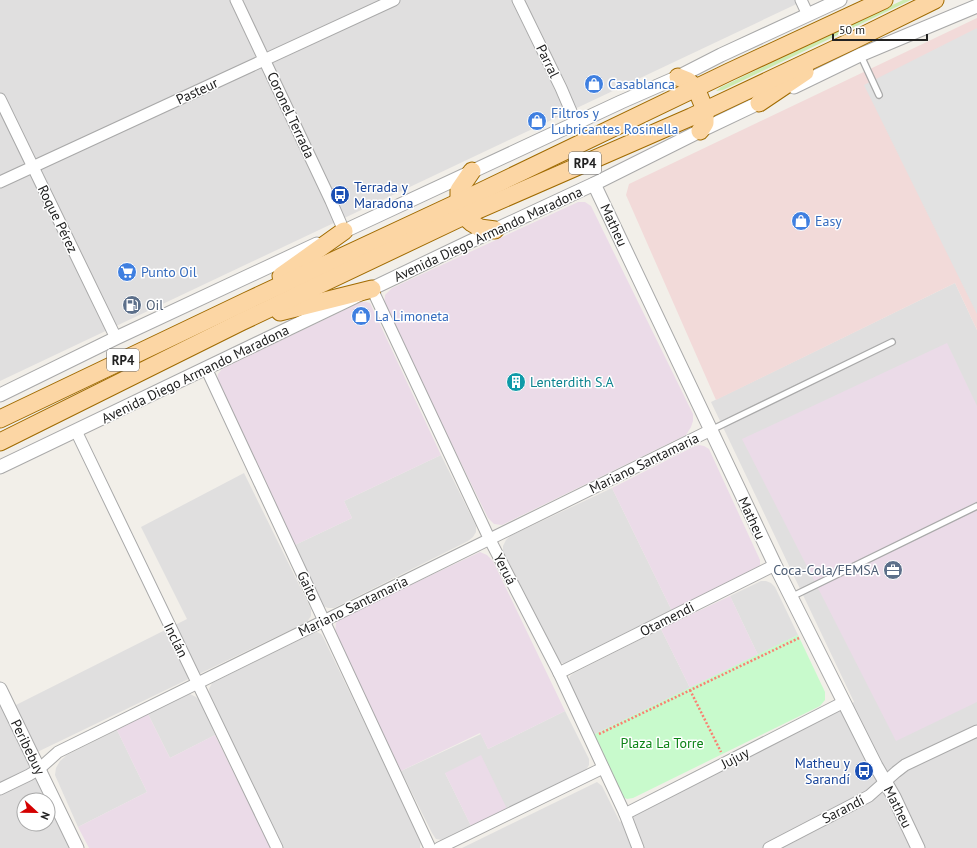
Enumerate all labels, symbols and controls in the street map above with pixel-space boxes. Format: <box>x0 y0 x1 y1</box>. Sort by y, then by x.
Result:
scale bar <box>833 16 927 42</box>
text: 50 m <box>839 22 865 37</box>
street label: Parral <box>532 41 564 81</box>
street label: Coronel Terrada <box>263 69 319 161</box>
street label: Pasteur <box>173 73 221 108</box>
shop icon: Casablanca <box>583 73 605 95</box>
place label: Casablanca <box>608 75 675 93</box>
place label: Filtros y Lubricantes Rosinella <box>551 104 679 138</box>
shop icon: Filtros y Lubricantes Rosinella <box>526 110 548 132</box>
road number: RP4 <box>569 152 601 174</box>
place label: Terrada y Maradona <box>354 178 413 212</box>
street label: Roque Pérez <box>34 182 82 256</box>
street label: Avenida Diego Armando Maradona <box>391 182 585 286</box>
bus stop icon: Terrada y Maradona <box>329 184 351 206</box>
street label: Matheu <box>596 201 632 249</box>
shop icon: Easy <box>790 210 812 232</box>
place label: Easy <box>815 212 842 230</box>
supermarket icon: Punto Oil <box>116 261 138 283</box>
place label: Punto Oil <box>141 263 197 281</box>
fuel station icon: Oil <box>121 294 143 316</box>
place label: Oil <box>146 296 163 314</box>
shop icon: La Limoneta <box>350 305 372 327</box>
place label: La Limoneta <box>375 307 449 325</box>
street label: Avenida Diego Armando Maradona <box>98 321 292 427</box>
road number: RP4 <box>107 349 139 371</box>
building icon: Lenterdith S.A <box>505 371 527 393</box>
place label: Lenterdith S.A <box>530 373 615 391</box>
street label: Mariano Santamaria <box>586 429 702 497</box>
street label: Matheu <box>734 494 770 542</box>
street label: Yeruá <box>489 550 521 588</box>
office icon: Coca-Cola/FEMSA <box>882 559 904 581</box>
place label: Coca-Cola/FEMSA <box>773 561 880 579</box>
street label: Gaito <box>293 568 323 604</box>
street label: Mariano Santamaria <box>295 572 411 640</box>
street label: Otamendi <box>637 598 697 640</box>
street label: Inclán <box>160 620 192 660</box>
street label: Peribebuy <box>7 716 49 778</box>
park label: Plaza La Torre <box>620 734 704 752</box>
street label: Jujuy <box>717 743 753 773</box>
place label: Matheu y Sarandí <box>795 754 850 788</box>
bus stop icon: Matheu y Sarandí <box>853 760 875 782</box>
street label: Matheu <box>880 783 916 831</box>
street label: Sarandí <box>819 791 867 827</box>
north arrow <box>16 792 56 832</box>
text: N <box>37 810 53 822</box>

